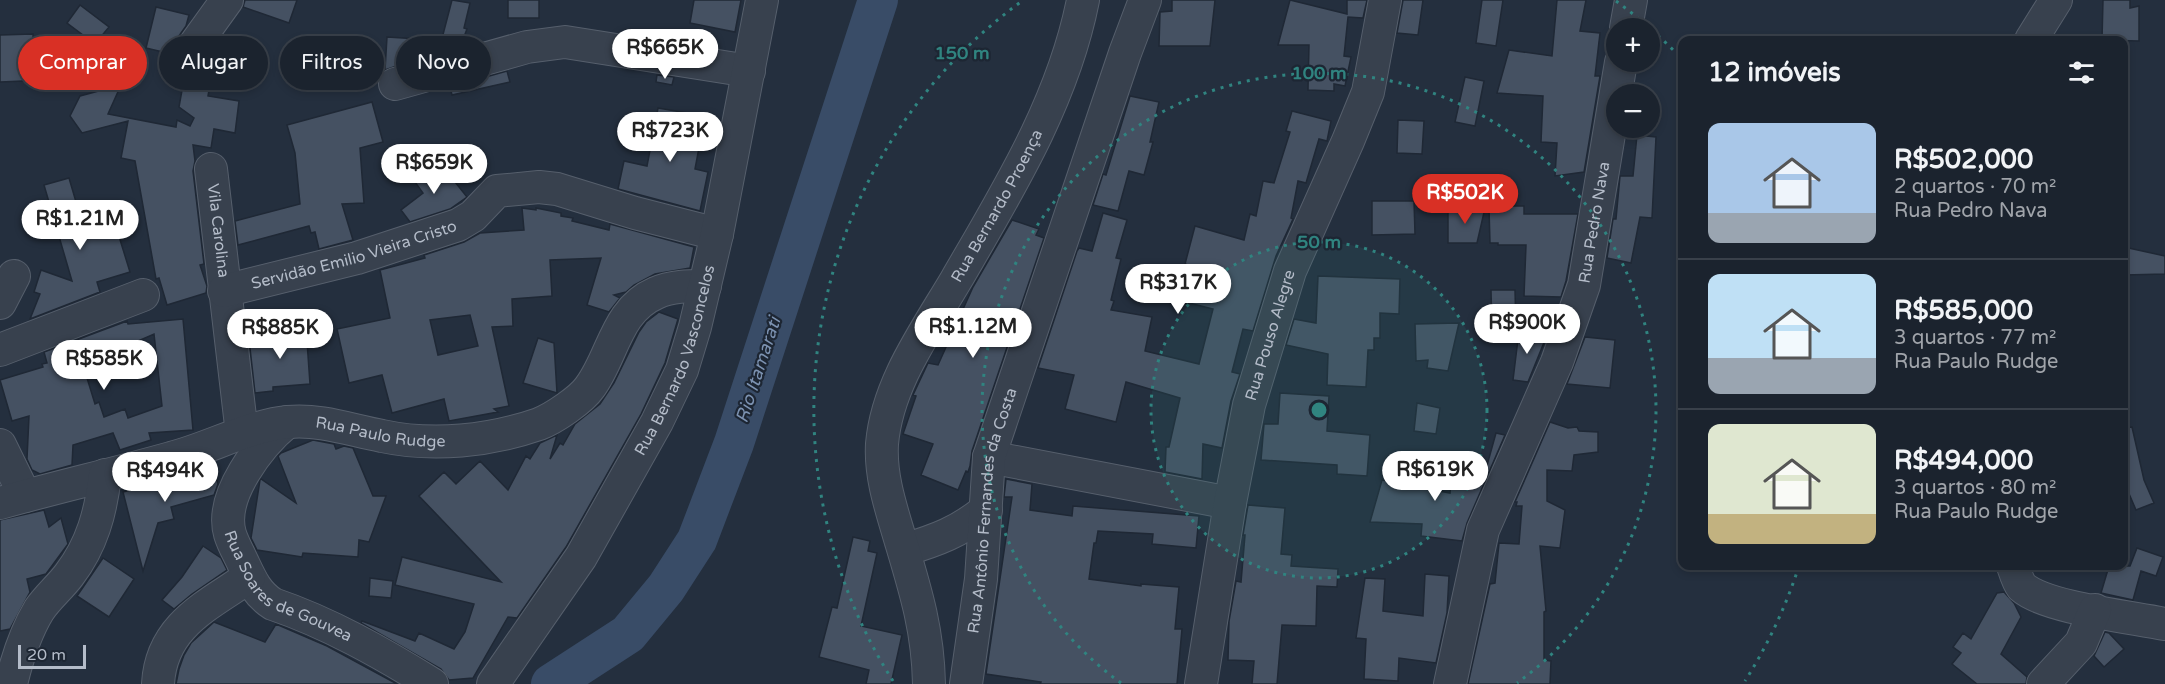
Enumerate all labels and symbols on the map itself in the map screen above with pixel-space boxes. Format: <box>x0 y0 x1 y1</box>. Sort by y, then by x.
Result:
pin: R$665K <box>616 29 714 80</box>
text: 150 m <box>934 42 990 64</box>
text: 100 m <box>1291 62 1347 84</box>
pin: R$723K <box>621 112 719 163</box>
street label: Rua Bernardo Proença <box>947 126 1047 286</box>
pin: R$659K <box>385 144 483 195</box>
street label: Rua Pedro Nava <box>1574 160 1614 285</box>
pin: R$502K <box>1416 174 1514 225</box>
street label: Vila Carolina <box>203 182 234 279</box>
pin: R$1.21M <box>25 200 135 251</box>
street label: Servidão Emilio Vieira Cristo <box>249 216 459 294</box>
text: 50 m <box>1297 231 1341 253</box>
street label: Rua Bernardo Vasconcelos <box>630 263 719 459</box>
pin: R$317K <box>1129 264 1227 315</box>
street label: Rua Pouso Alegre <box>1241 267 1300 403</box>
pin: R$900K <box>1478 304 1576 355</box>
pin: R$1.12M <box>918 308 1028 359</box>
pin: R$885K <box>231 309 329 360</box>
water label: Rio Itamarati <box>731 312 786 426</box>
pin: R$585K <box>55 340 153 391</box>
street label: Rua Antônio Fernandes da Costa <box>963 385 1022 635</box>
centre of rings <box>1309 400 1329 420</box>
street label: Rua Paulo Rudge <box>314 412 446 452</box>
pin: R$619K <box>1386 451 1484 502</box>
pin: R$494K <box>116 452 214 503</box>
street label: Rua Soares de Gouvea <box>220 528 355 646</box>
scale bar <box>18 642 86 670</box>

